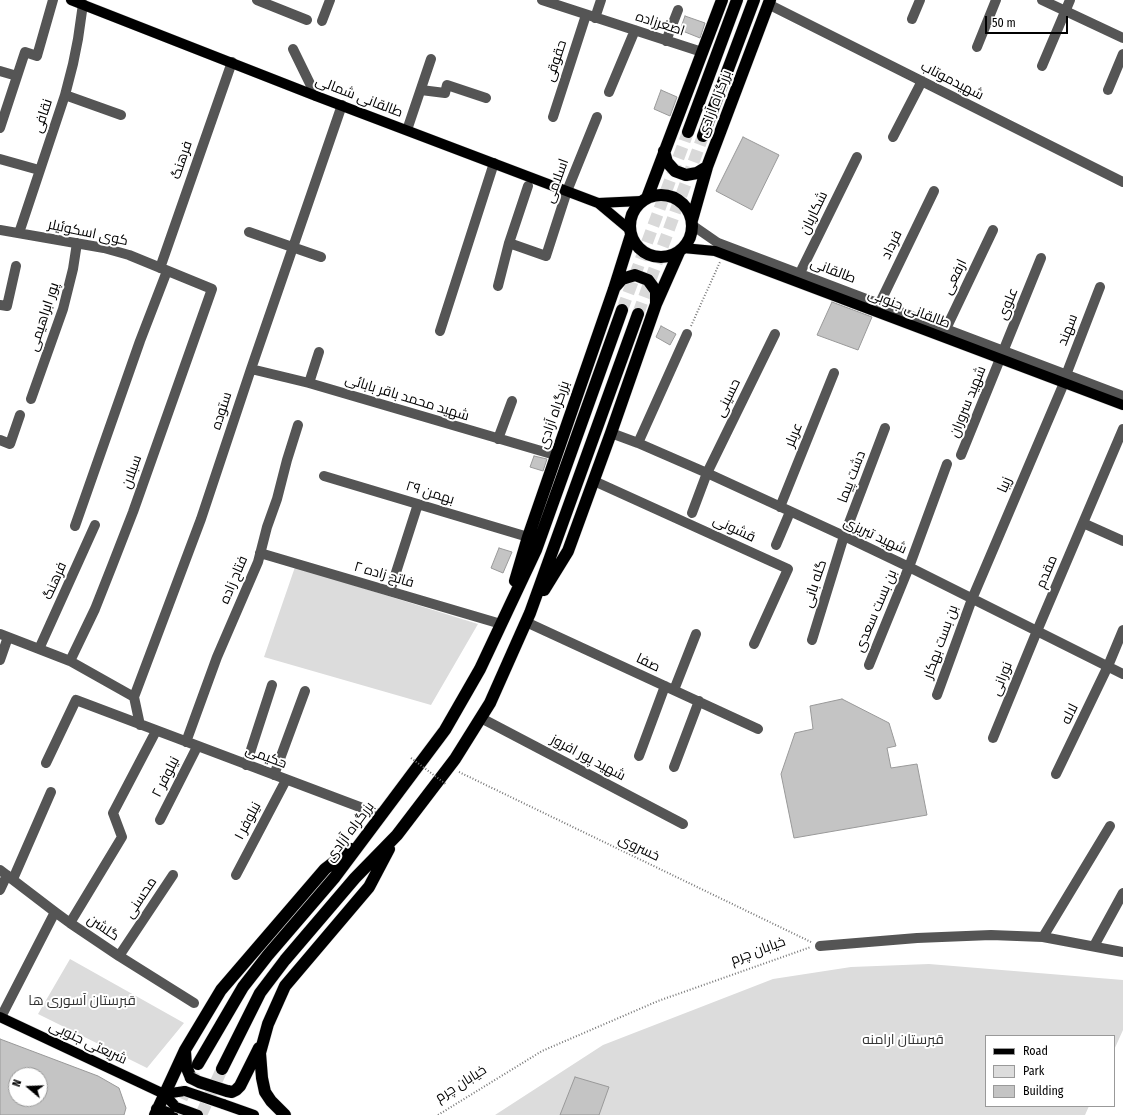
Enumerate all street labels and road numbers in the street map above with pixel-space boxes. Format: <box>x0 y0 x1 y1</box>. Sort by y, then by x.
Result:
street label: اصغرزاده <box>633 8 687 40</box>
street label: حقوقی <box>541 38 571 84</box>
street label: شهیدموتاب <box>918 58 986 104</box>
street label: بزرگراه آزادی <box>694 68 736 140</box>
street label: طالقانی شمالی <box>313 73 405 121</box>
street label: نقافی <box>30 97 56 135</box>
street label: فرهنگ <box>168 139 196 181</box>
street label: اسلامی <box>541 156 573 206</box>
street label: شکاریان <box>796 189 832 237</box>
street label: کوی اسکوئیلر <box>46 216 130 250</box>
street label: فرداد <box>878 228 906 262</box>
street label: طالقانی <box>808 255 858 287</box>
street label: ارفعی <box>939 257 971 297</box>
street label: پور ابراهیمی <box>25 280 63 354</box>
street label: علوی <box>994 285 1022 323</box>
street label: طالقانی جنوبی <box>865 286 953 332</box>
street label: سهند <box>1054 312 1082 348</box>
street label: شهید سروران <box>946 364 990 440</box>
street label: شهید محمد باقر بابائی <box>343 371 471 425</box>
street label: حسینی <box>712 376 744 420</box>
street label: بزرگراه آزادی <box>534 379 574 451</box>
street label: ستوده <box>208 390 236 432</box>
street label: عربلر <box>782 420 806 450</box>
street label: دشت پیما <box>834 449 870 505</box>
street label: سبلان <box>118 453 146 491</box>
street label: زیبا <box>994 475 1016 495</box>
street label: ۲۹ بهمن <box>404 478 456 508</box>
street label: قشونی <box>710 512 758 546</box>
street label: شهید تبریزی <box>841 514 909 558</box>
street label: فتاح زاده <box>216 553 252 607</box>
street label: مقدم <box>1033 553 1061 591</box>
street label: فاتح زاده ۲ <box>352 558 416 592</box>
street label: گله بانی <box>799 558 831 610</box>
street label: فرهنگ <box>39 560 71 602</box>
street label: بن بست سعدی <box>851 567 901 655</box>
street label: بن بست بهکار <box>920 603 962 681</box>
street label: صفا <box>633 650 663 676</box>
street label: نورانی <box>988 659 1016 699</box>
street label: لاله <box>1058 701 1082 727</box>
street label: شهید پور افروز <box>548 731 628 785</box>
street label: حکیمی <box>243 741 289 773</box>
street label: نیلوفر ۲ <box>149 754 183 800</box>
street label: نیلوفر ۱ <box>231 799 265 843</box>
street label: بزرگراه آزادی <box>322 799 378 865</box>
street label: خسروی <box>616 831 662 865</box>
street label: محسنی <box>121 874 161 922</box>
street label: گلشن <box>84 911 122 945</box>
street label: خیابان چرم <box>728 933 788 969</box>
street label: شریعتی جنوبی <box>46 1018 130 1068</box>
street label: خیابان چرم <box>432 1062 490 1106</box>

